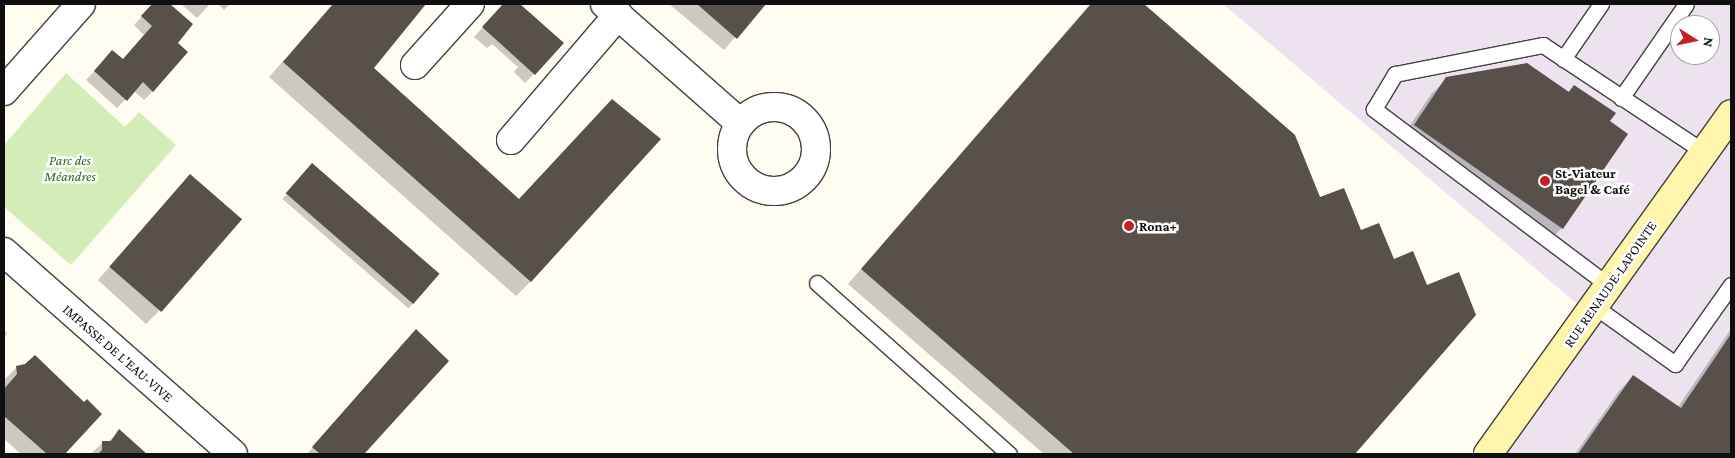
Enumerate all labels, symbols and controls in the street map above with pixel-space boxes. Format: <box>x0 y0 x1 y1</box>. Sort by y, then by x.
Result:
north arrow <box>1670 15 1720 65</box>
text: N <box>1700 36 1717 49</box>
park label: Parc des Méandres <box>44 152 96 184</box>
place label: St-Viateur Bagel & Café <box>1555 165 1630 198</box>
marker: St-Viateur Bagel & Café <box>1539 175 1551 187</box>
place label: Rona+ <box>1139 218 1177 234</box>
street label: RUE RENAUDE-LAPOINTE <box>1560 218 1660 350</box>
marker: Rona+ <box>1123 220 1135 232</box>
street label: IMPASSE DE L'EAU-VIVE <box>60 301 176 405</box>

